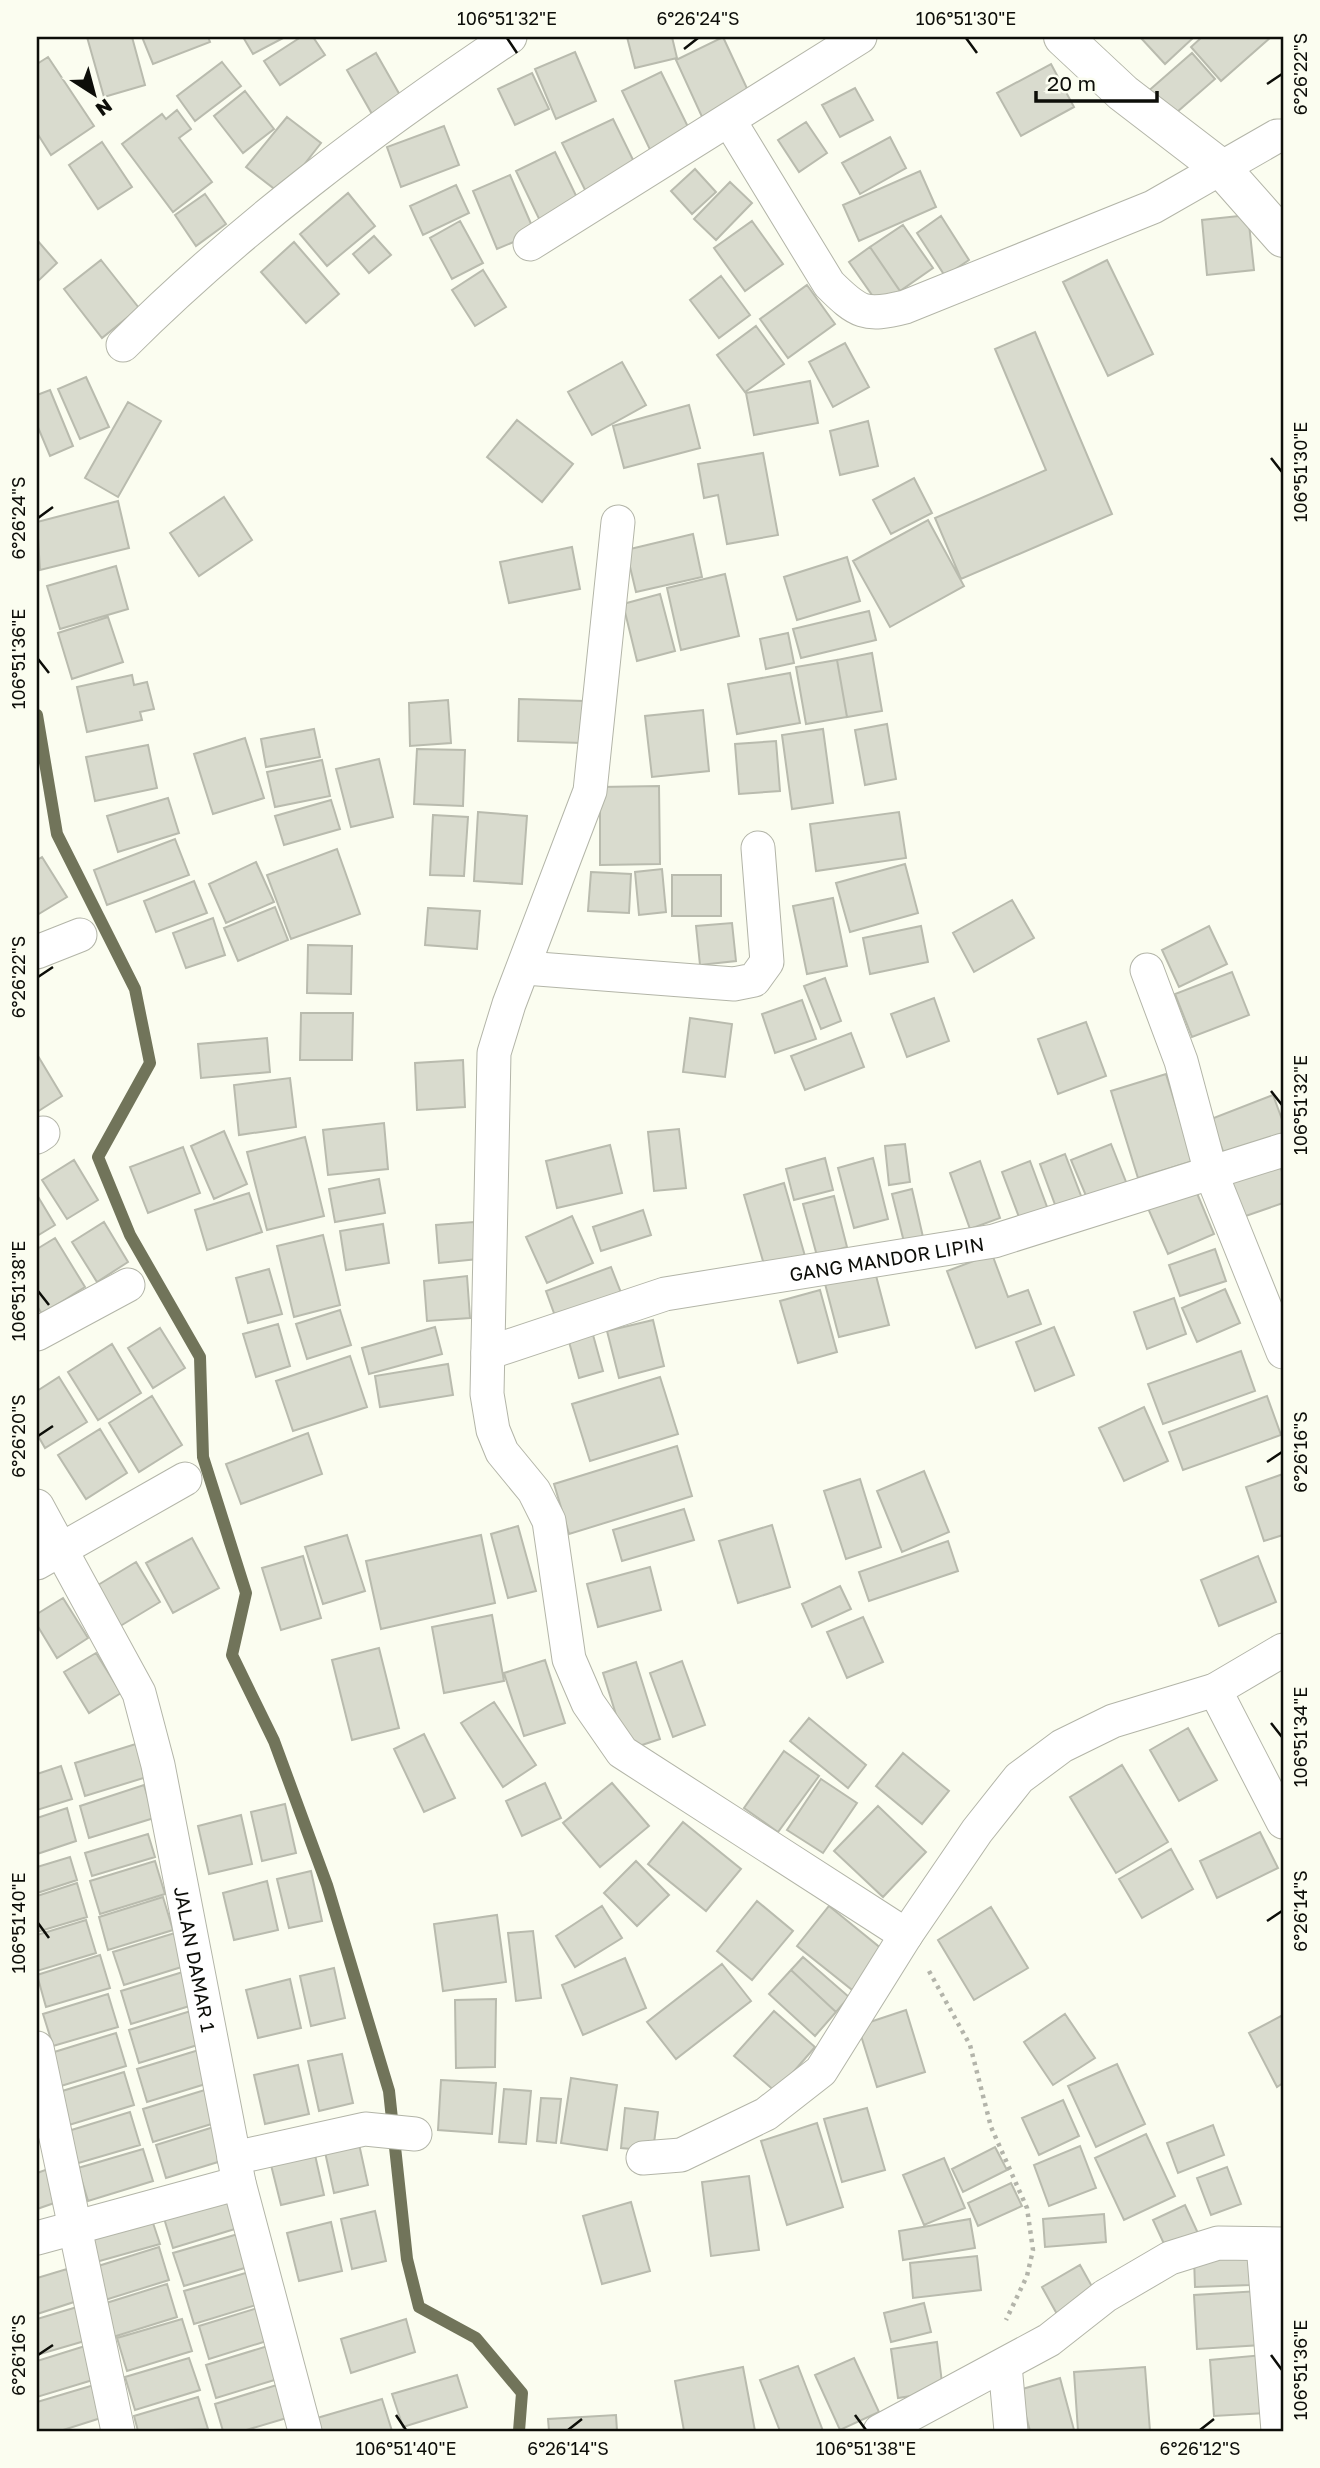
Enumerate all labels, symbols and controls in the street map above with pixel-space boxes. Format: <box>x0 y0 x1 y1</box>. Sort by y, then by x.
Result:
text: 106°51'32"E <box>457 7 557 29</box>
text: 6°26'24"S <box>656 7 740 29</box>
text: 106°51'30"E <box>916 7 1016 29</box>
text: 6°26'22"S <box>1289 33 1311 115</box>
north arrow <box>60 60 130 130</box>
scale bar <box>1036 60 1157 104</box>
text: 20 m <box>1047 70 1096 96</box>
text: N <box>92 95 117 122</box>
text: 106°51'30"E <box>1289 422 1311 522</box>
text: 6°26'24"S <box>7 476 29 560</box>
text: 106°51'36"E <box>7 609 29 709</box>
text: 6°26'22"S <box>7 936 29 1018</box>
text: 106°51'32"E <box>1289 1055 1311 1155</box>
street label: GANG MANDOR LIPIN <box>788 1231 985 1285</box>
text: 106°51'38"E <box>7 1241 29 1341</box>
text: 6°26'20"S <box>7 1394 29 1478</box>
text: 6°26'16"S <box>1289 1411 1311 1493</box>
text: 106°51'34"E <box>1289 1687 1311 1787</box>
text: 6°26'14"S <box>1289 1870 1311 1952</box>
text: 106°51'40"E <box>7 1872 29 1974</box>
street label: JALAN DAMAR 1 <box>170 1884 221 2034</box>
text: 6°26'16"S <box>7 2314 29 2396</box>
text: 106°51'36"E <box>1289 2320 1311 2420</box>
text: 106°51'40"E <box>355 2437 457 2459</box>
text: 6°26'14"S <box>527 2437 609 2459</box>
text: 106°51'38"E <box>816 2437 916 2459</box>
text: 6°26'12"S <box>1160 2437 1240 2459</box>

